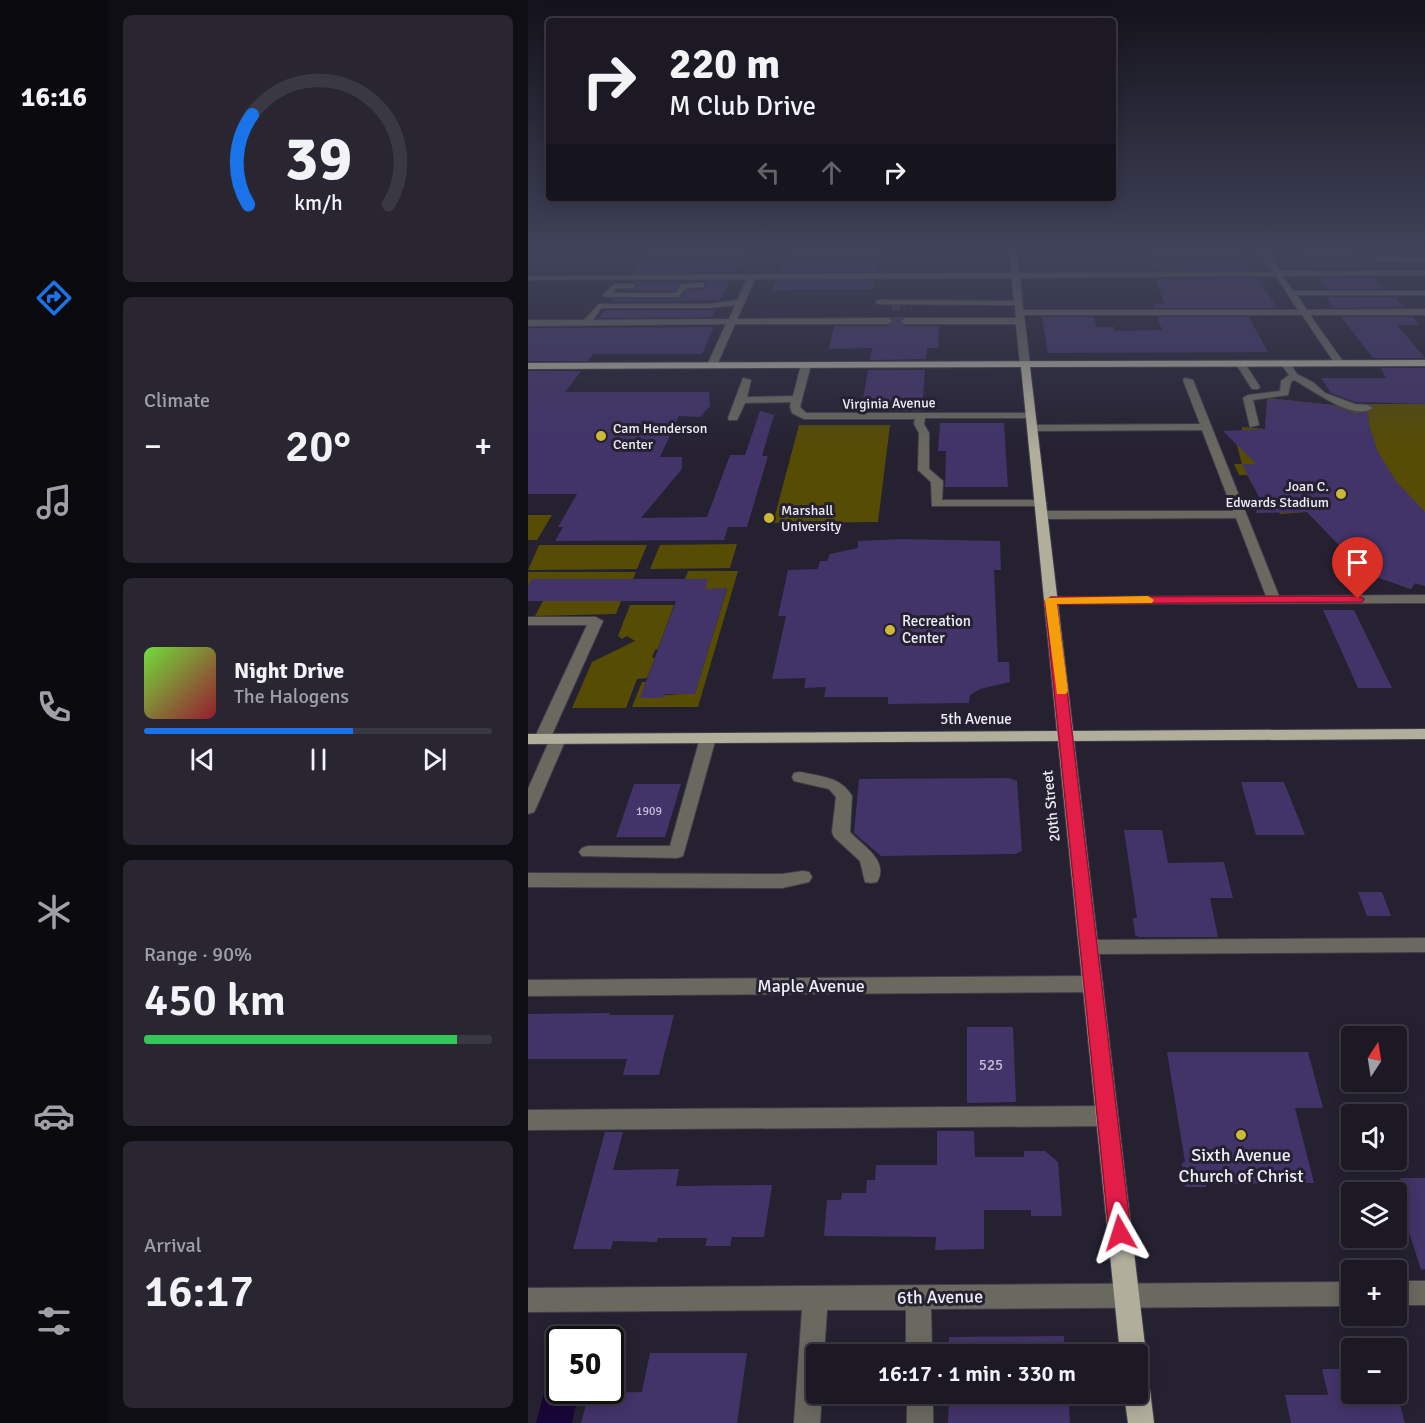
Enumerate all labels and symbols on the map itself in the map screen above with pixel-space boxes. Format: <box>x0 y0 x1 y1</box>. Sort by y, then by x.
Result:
street label: Virginia Avenue <box>842 394 936 413</box>
place label: Cam Henderson Center <box>613 420 707 453</box>
marker: Cam Henderson Center <box>594 429 608 443</box>
place label: Joan C. Edwards Stadium <box>1225 478 1329 511</box>
marker: Joan C. Edwards Stadium <box>1334 487 1348 501</box>
place label: Marshall University <box>781 502 842 535</box>
marker: Marshall University <box>762 511 776 525</box>
pin <box>1332 537 1383 599</box>
place label: Recreation Center <box>902 612 971 647</box>
marker: Recreation Center <box>883 623 897 637</box>
street label: 5th Avenue <box>940 710 1012 728</box>
street label: 20th Street <box>1038 769 1064 843</box>
house number: 1909 <box>636 804 662 819</box>
street label: Maple Avenue <box>757 975 865 997</box>
north arrow <box>1341 1026 1407 1092</box>
house number: 525 <box>979 1056 1003 1074</box>
marker: Sixth Avenue Church of Christ <box>1234 1128 1248 1142</box>
place label: Sixth Avenue Church of Christ <box>1179 1144 1303 1187</box>
position arrow <box>1088 1201 1152 1265</box>
street label: 6th Avenue <box>897 1285 983 1309</box>
speed limit sign: 50 <box>546 1326 624 1404</box>

